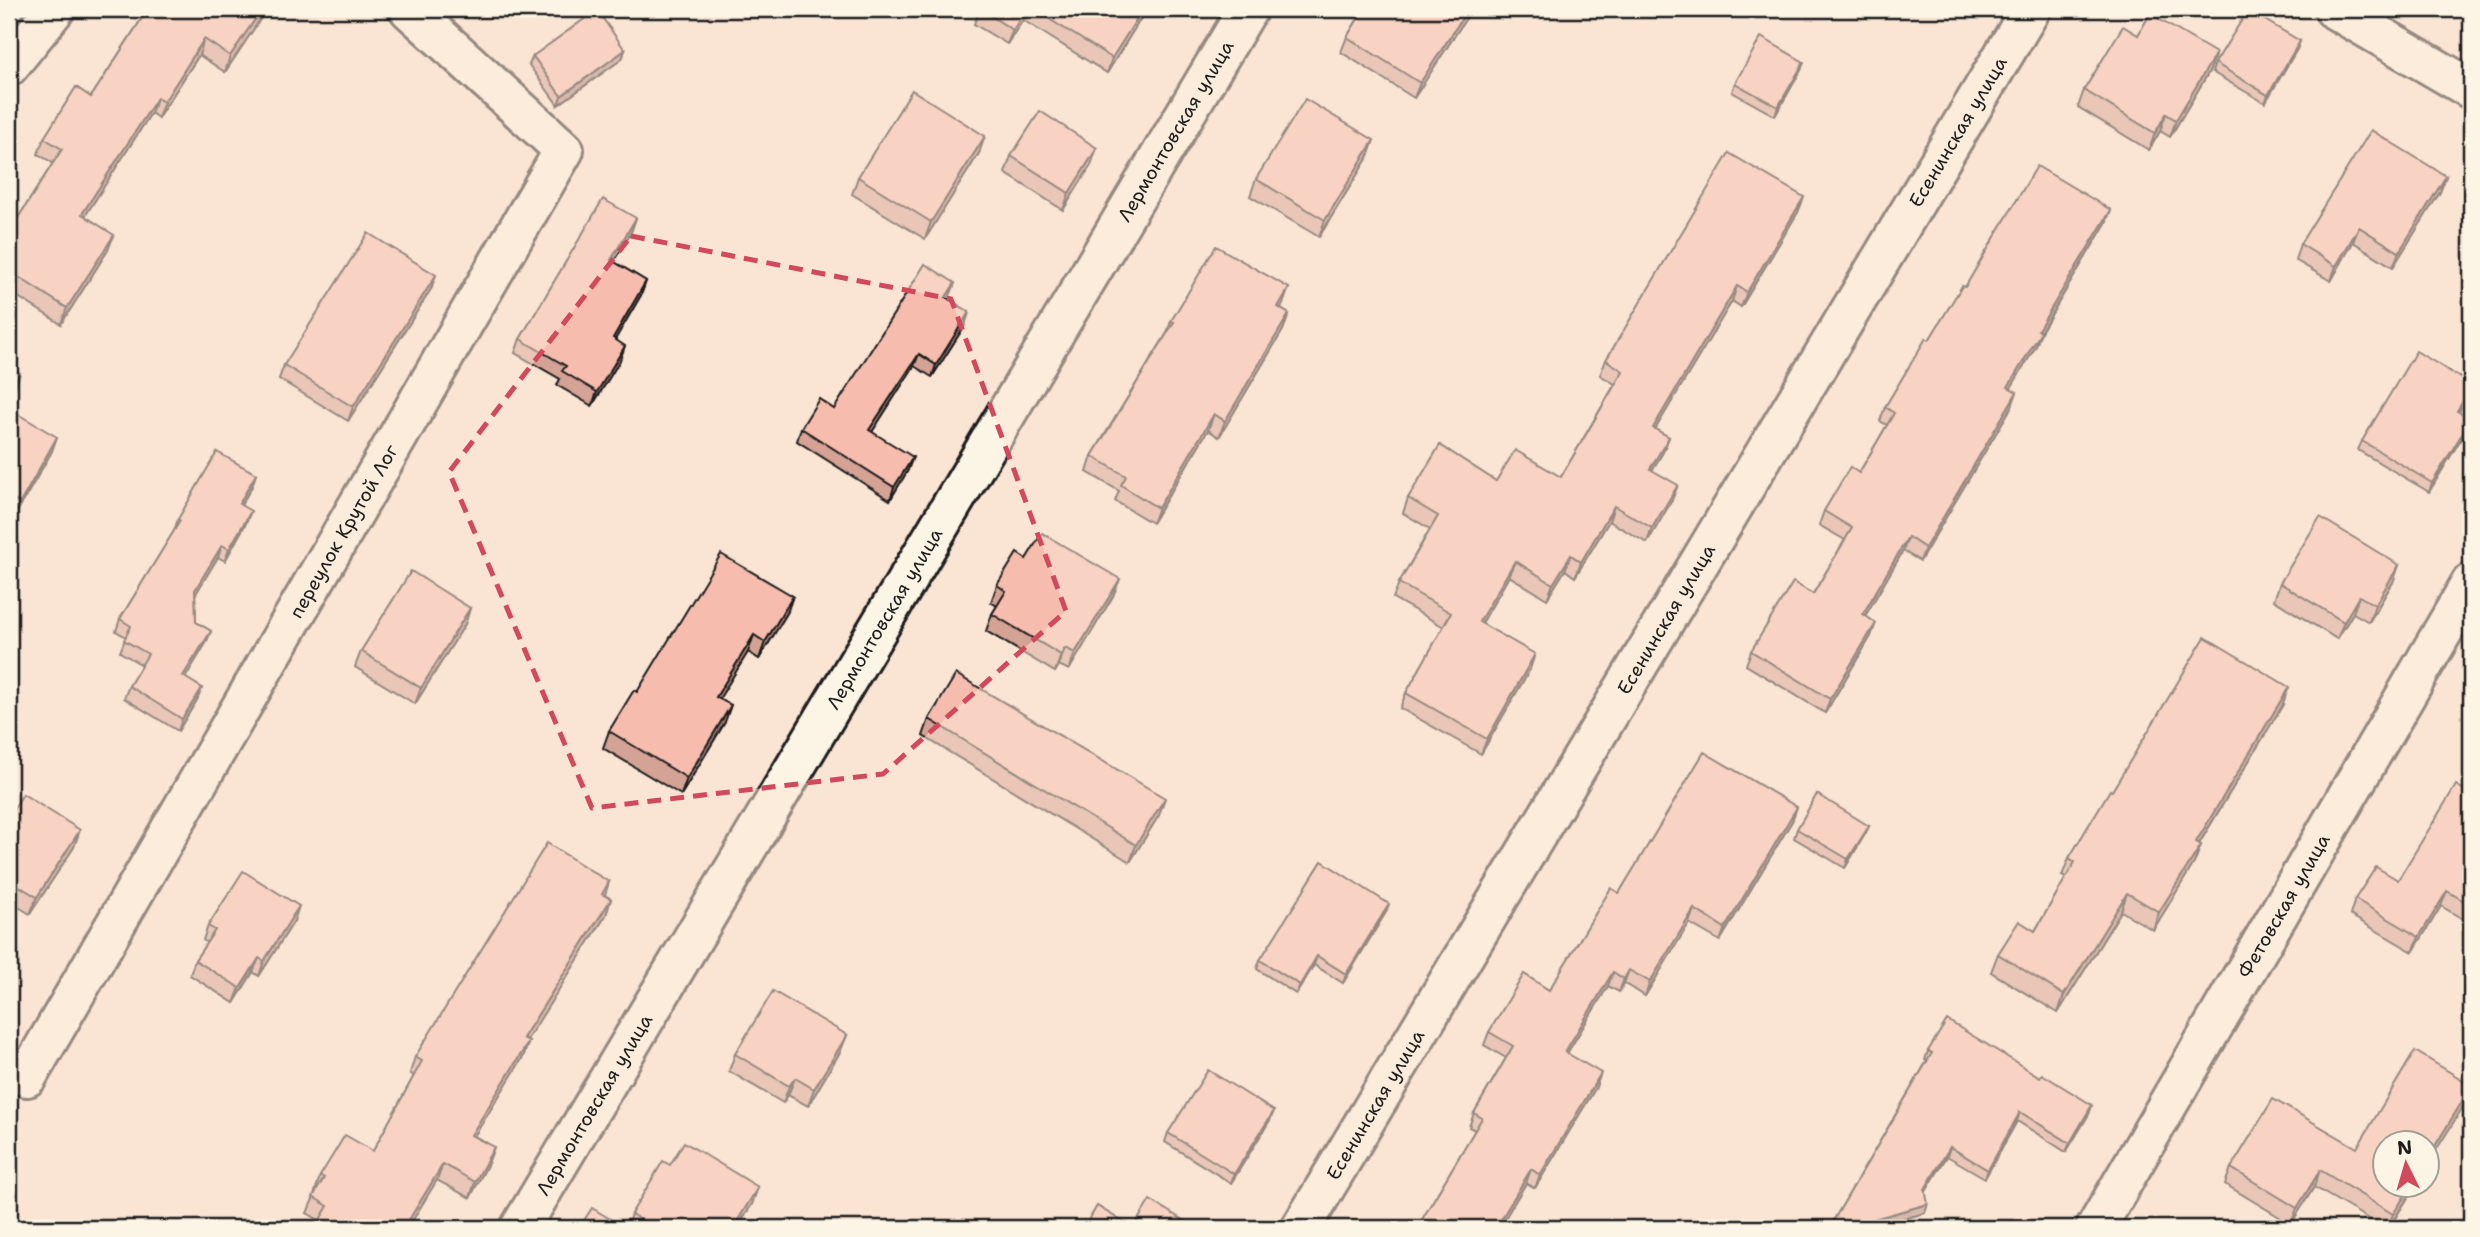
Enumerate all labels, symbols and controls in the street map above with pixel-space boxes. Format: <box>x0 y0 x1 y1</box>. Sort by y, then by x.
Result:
street label: Лермонтовская улица <box>1111 35 1239 226</box>
street label: Есенинская улица <box>1903 52 2012 211</box>
street label: переулок Крутой Лог <box>283 439 404 623</box>
street label: Лермонтовская улица <box>820 523 948 714</box>
street label: Есенинская улица <box>1611 539 1721 699</box>
street label: Фетовская улица <box>2232 829 2335 982</box>
street label: Лермонтовская улица <box>530 1009 658 1200</box>
street label: Есенинская улица <box>1320 1024 1430 1184</box>
north arrow <box>2372 1128 2442 1198</box>
text: N <box>2396 1134 2413 1161</box>

